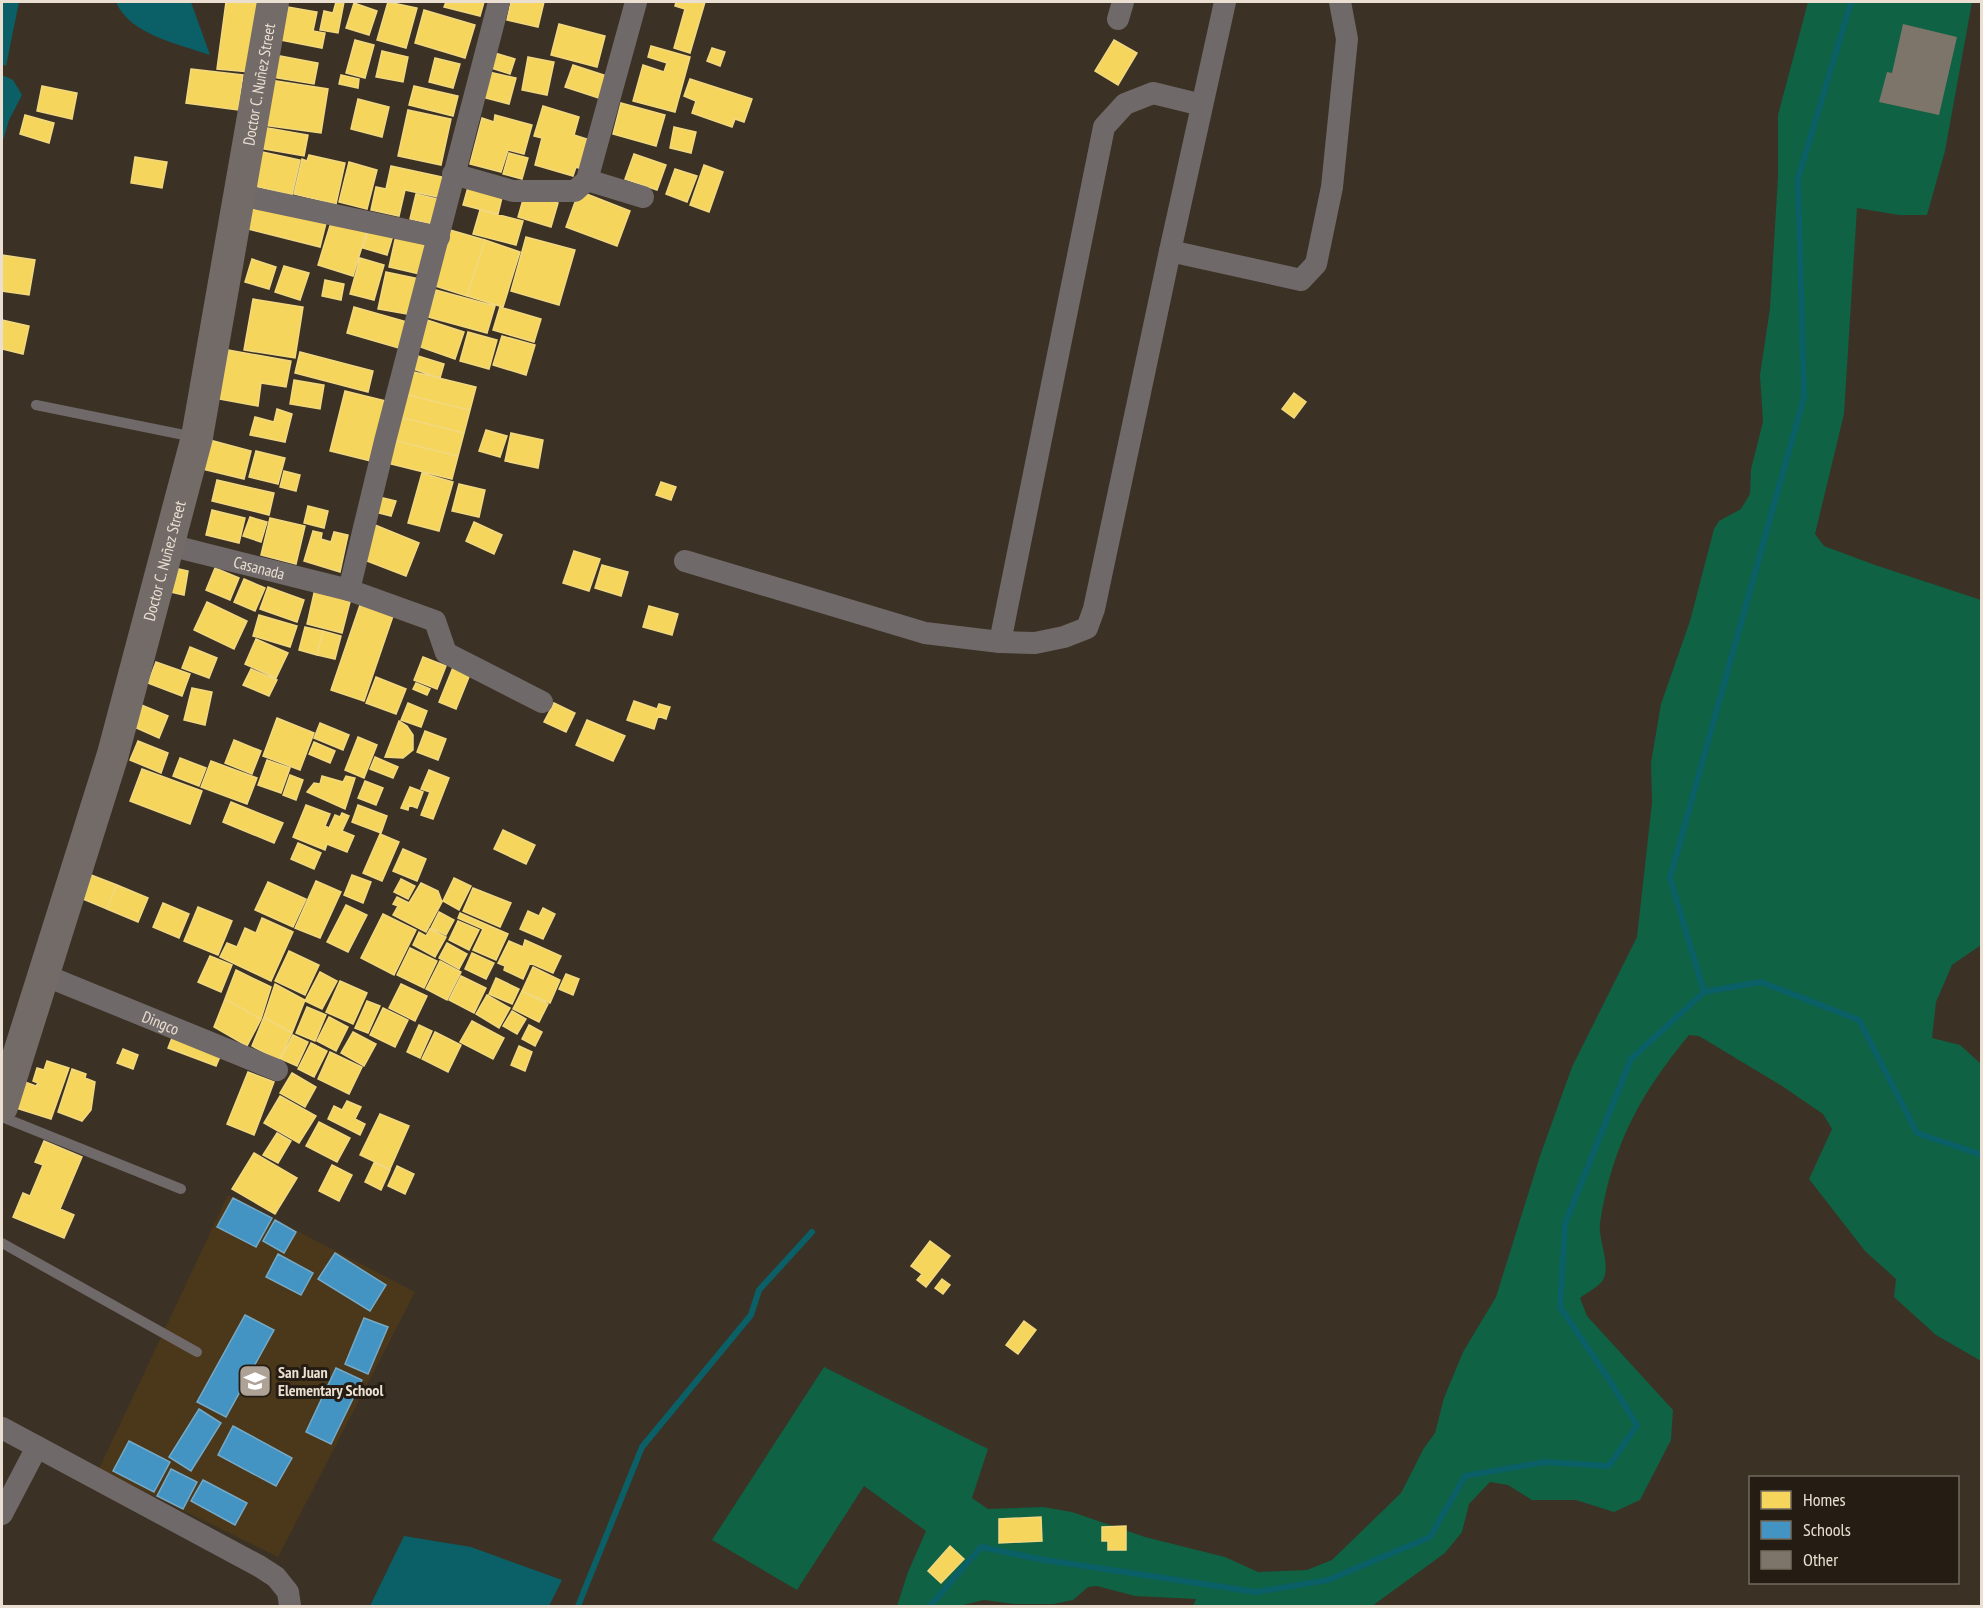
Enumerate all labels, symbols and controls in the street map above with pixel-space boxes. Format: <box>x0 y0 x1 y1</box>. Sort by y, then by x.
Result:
street label: Doctor C. Nuñez Street <box>238 21 279 147</box>
street label: Doctor C. Nuñez Street <box>139 498 190 623</box>
street label: Casanada <box>232 552 287 584</box>
street label: Dingco <box>139 1006 182 1039</box>
place label: San Juan Elementary School <box>278 1362 383 1400</box>
school or university icon: San Juan Elementary School <box>237 1363 273 1399</box>
legend <box>1749 1476 1959 1584</box>
text: Homes <box>1803 1488 1846 1511</box>
text: Schools <box>1803 1518 1851 1541</box>
text: Other <box>1803 1548 1838 1571</box>

